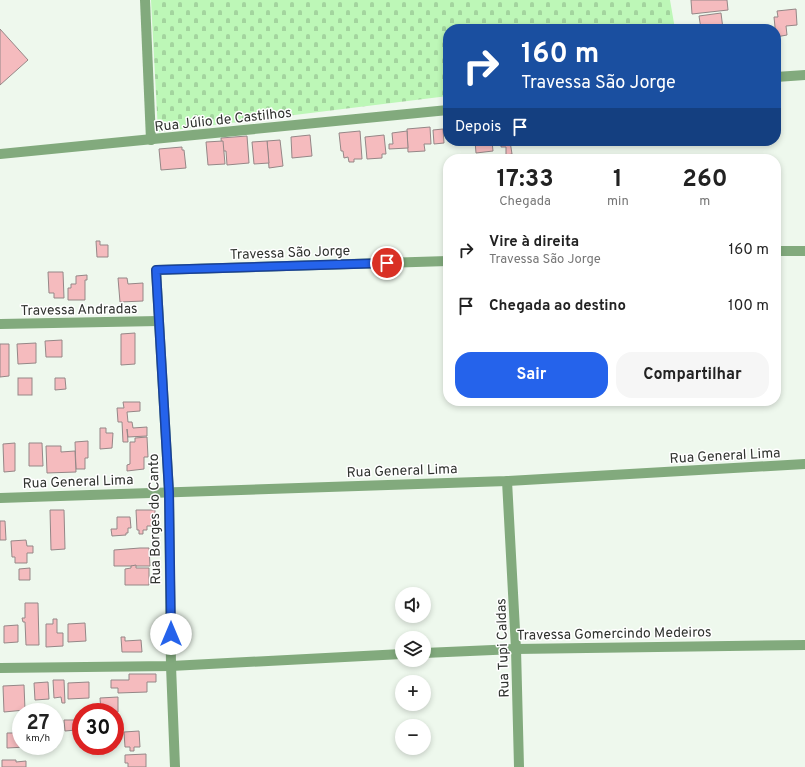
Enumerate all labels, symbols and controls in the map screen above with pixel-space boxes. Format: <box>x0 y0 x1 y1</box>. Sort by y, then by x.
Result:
text: 160 m <box>521 37 599 73</box>
icon: right <box>455 40 507 92</box>
text: Travessa São Jorge <box>521 72 676 95</box>
street label: Rua Júlio de Castilhos <box>154 105 293 136</box>
icon: arrive <box>509 116 531 138</box>
text: Depois <box>455 118 501 137</box>
text: 17:33 <box>497 165 554 195</box>
text: 1 <box>613 165 623 195</box>
text: 260 <box>682 165 727 195</box>
text: Chegada <box>499 194 551 210</box>
text: min <box>607 194 629 210</box>
text: m <box>699 194 710 210</box>
text: Vire à direita <box>489 233 579 252</box>
icon: right <box>455 239 477 261</box>
text: 160 m <box>729 241 769 260</box>
street label: Travessa São Jorge <box>230 243 350 264</box>
pin <box>370 246 404 280</box>
icon: arrive <box>376 252 398 274</box>
text: Travessa São Jorge <box>489 252 601 268</box>
icon: arrive <box>455 295 477 317</box>
text: Chegada ao destino <box>489 297 626 316</box>
text: 100 m <box>728 297 769 316</box>
street label: Travessa Andradas <box>20 301 138 320</box>
button: Sair <box>455 352 608 398</box>
button: Compartilhar <box>616 352 769 398</box>
street label: Rua General Lima <box>669 445 781 468</box>
street label: Rua Borges do Canto <box>146 453 165 585</box>
street label: Rua General Lima <box>346 461 458 482</box>
street label: Rua General Lima <box>22 472 134 493</box>
map controls <box>395 587 431 755</box>
button: sound <box>395 587 431 623</box>
street label: Rua Tupi Caldas <box>493 598 514 698</box>
position arrow <box>150 613 192 655</box>
street label: Travessa Gomercindo Medeiros <box>517 624 712 645</box>
button: layers <box>395 631 431 667</box>
button: + <box>395 675 431 711</box>
speed limit sign: 30 <box>72 703 124 755</box>
text: 27 <box>27 711 49 737</box>
button: − <box>395 719 431 755</box>
text: km/h <box>26 732 50 745</box>

